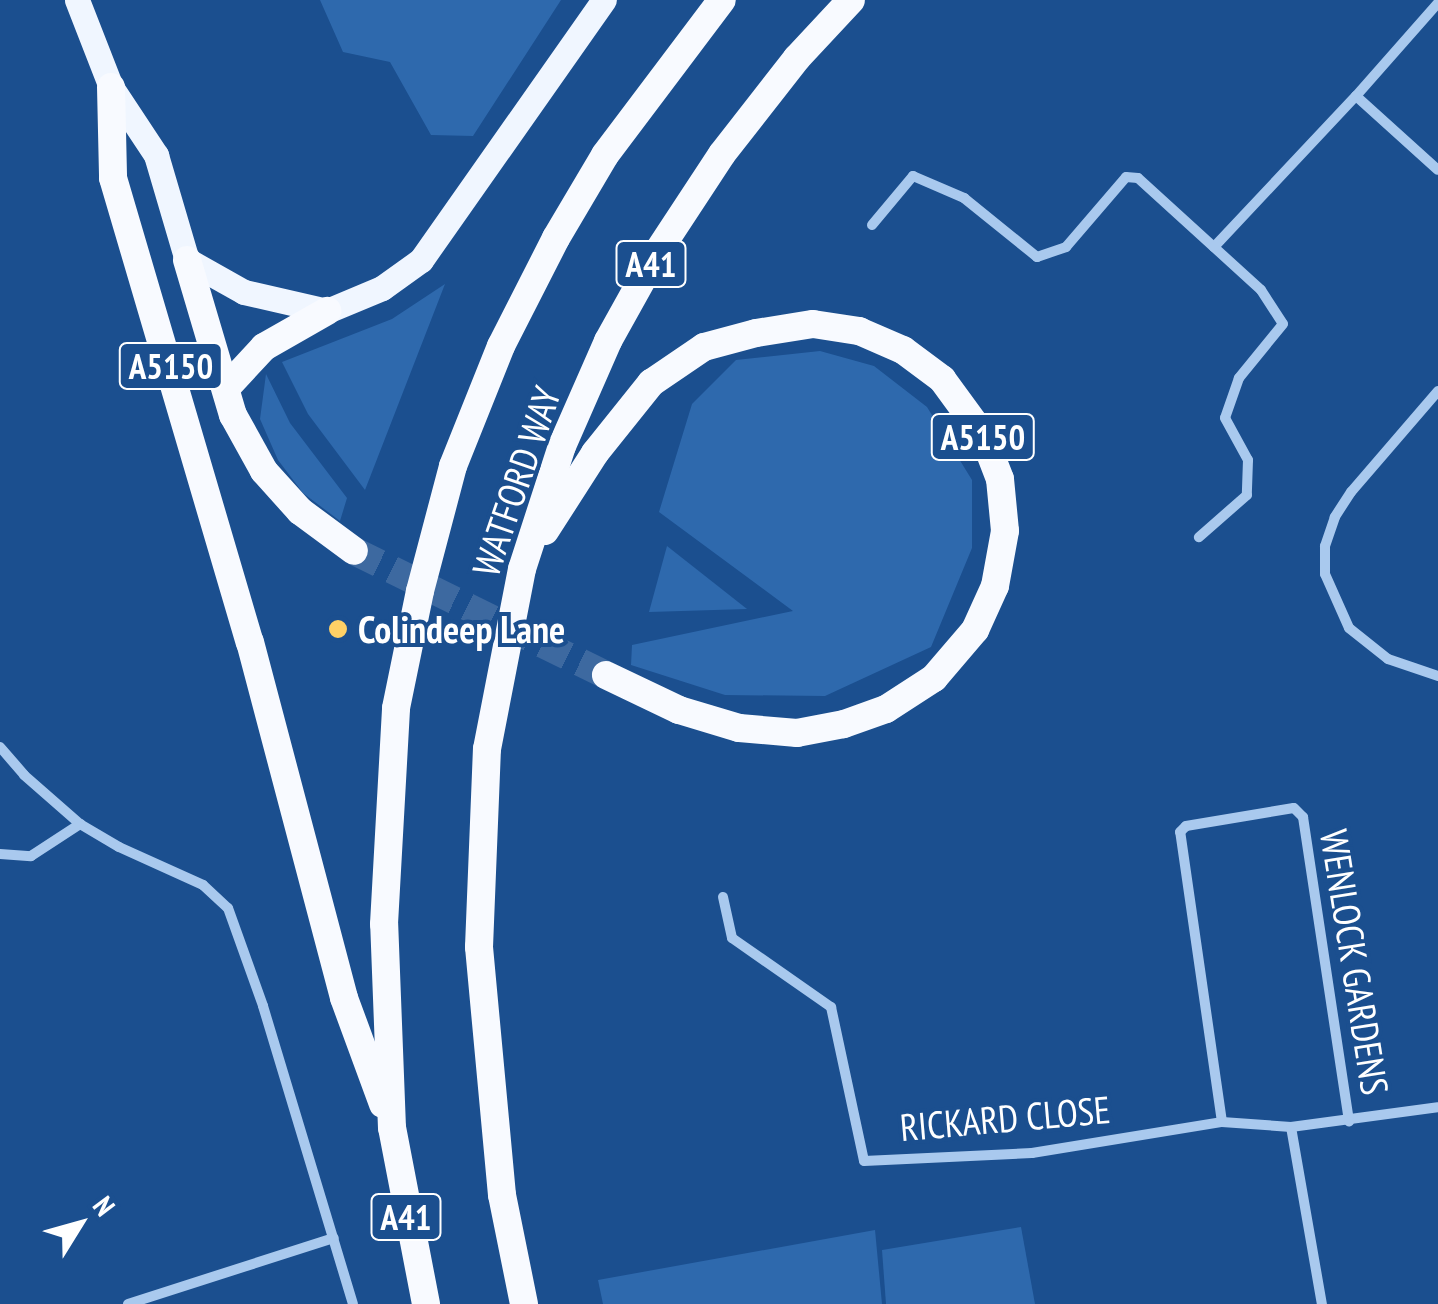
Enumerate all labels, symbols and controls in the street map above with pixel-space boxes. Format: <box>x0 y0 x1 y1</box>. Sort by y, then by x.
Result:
road number: A41 <box>614 234 688 294</box>
road number: A5150 <box>119 336 224 396</box>
street label: WATFORD WAY <box>462 380 570 582</box>
road number: A5150 <box>930 407 1036 467</box>
place label: Colindeep Lane <box>358 606 565 652</box>
marker: Colindeep Lane <box>327 618 349 640</box>
street label: WENLOCK GARDENS <box>1311 826 1399 1098</box>
street label: RICKARD CLOSE <box>898 1086 1112 1150</box>
north arrow <box>30 1174 130 1274</box>
road number: A41 <box>368 1187 444 1247</box>
text: N <box>85 1188 124 1223</box>

